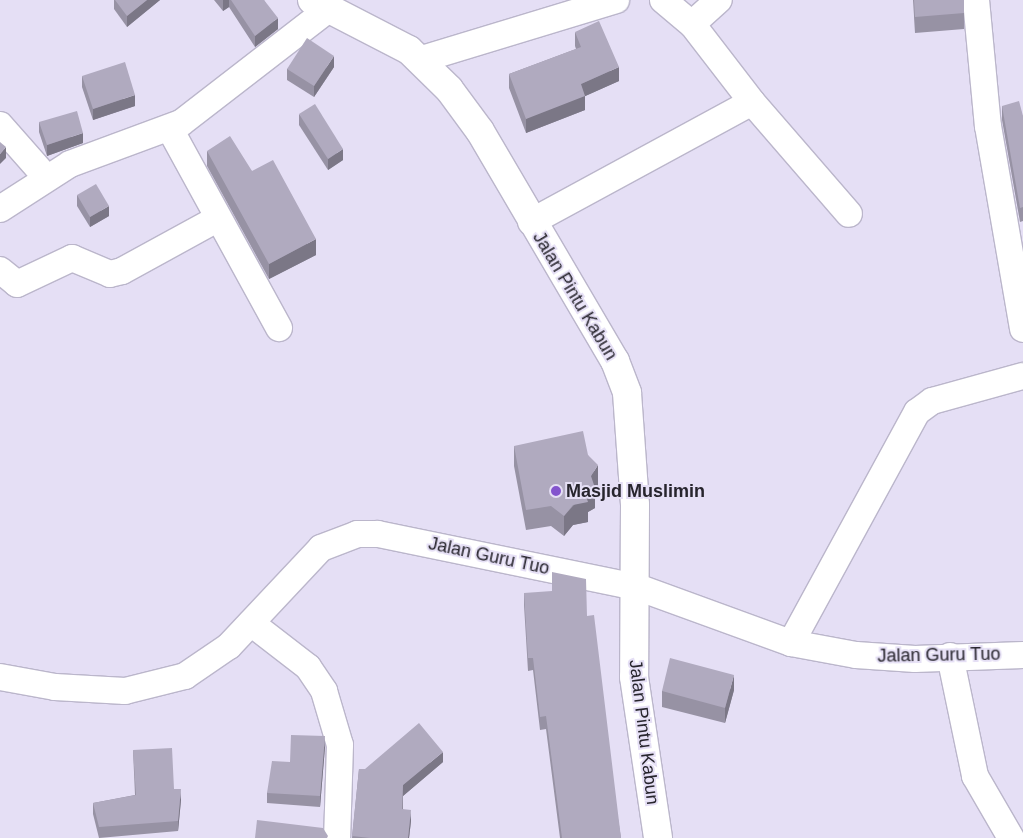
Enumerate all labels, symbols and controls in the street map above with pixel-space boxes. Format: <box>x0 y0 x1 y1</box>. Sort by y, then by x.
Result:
street label: Jalan Pintu Kabun <box>528 228 622 364</box>
place label: Masjid Muslimin <box>566 480 705 502</box>
marker: Masjid Muslimin <box>550 485 562 497</box>
street label: Jalan Guru Tuo <box>426 533 552 579</box>
street label: Jalan Guru Tuo <box>877 643 1001 667</box>
street label: Jalan Pintu Kabun <box>624 658 664 806</box>

